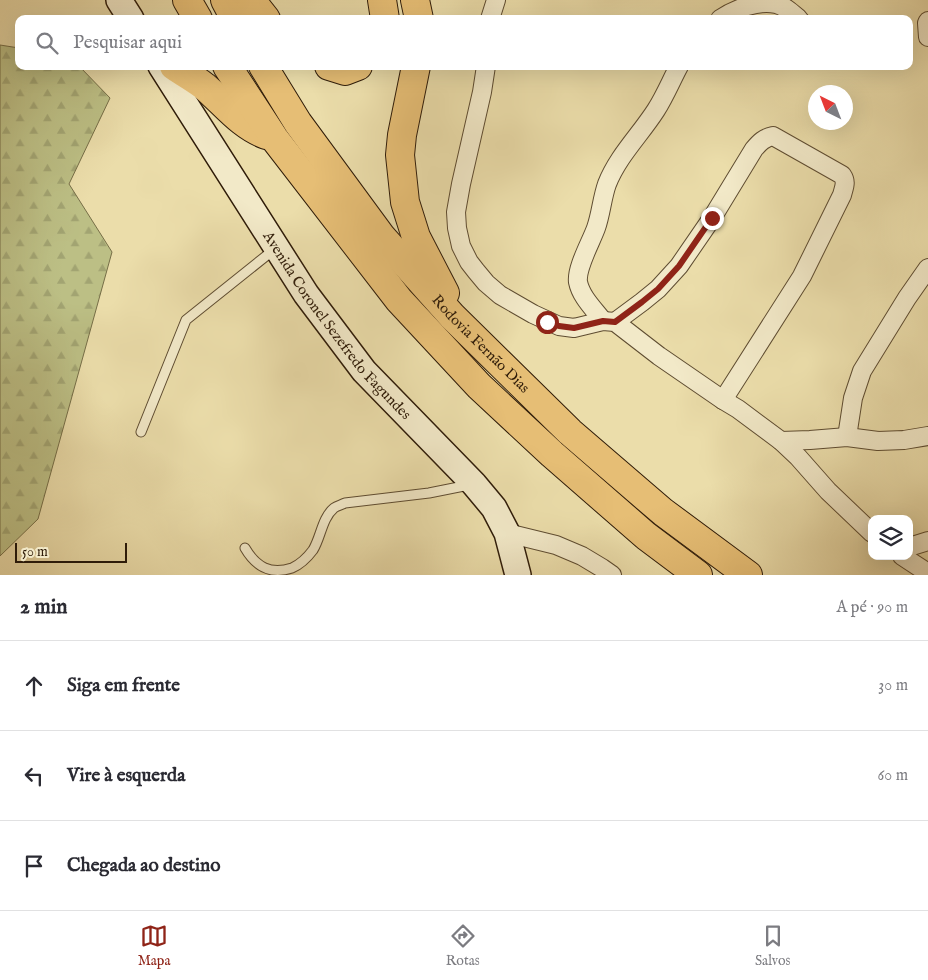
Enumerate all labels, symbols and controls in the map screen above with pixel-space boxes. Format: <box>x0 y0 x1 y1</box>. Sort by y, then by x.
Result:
search box <box>15 15 913 70</box>
icon: search <box>33 29 61 57</box>
text: Pesquisar aqui <box>73 31 182 55</box>
north arrow <box>808 85 853 130</box>
route end <box>701 207 724 230</box>
street label: Avenida Coronel Sezefredo Fagundes <box>258 227 415 424</box>
street label: Rodovia Fernão Dias <box>427 291 534 397</box>
route start <box>536 311 559 334</box>
map controls <box>868 515 913 560</box>
button: layers <box>868 515 913 560</box>
scale bar <box>15 540 128 563</box>
text: 50 m <box>22 543 48 561</box>
text: 2 min <box>20 594 67 621</box>
text: A pé · 90 m <box>836 598 908 618</box>
icon: ahead <box>20 672 48 700</box>
text: Siga em frente <box>67 674 180 698</box>
text: 30 m <box>878 676 908 696</box>
icon: left <box>20 762 48 790</box>
text: Vire à esquerda <box>67 764 185 788</box>
text: 60 m <box>878 766 908 786</box>
icon: arrive <box>20 852 48 880</box>
text: Chegada ao destino <box>67 854 220 878</box>
tab: Mapa <box>138 922 170 970</box>
tab: Rotas <box>446 922 480 970</box>
tab: Salvos <box>755 922 790 970</box>

